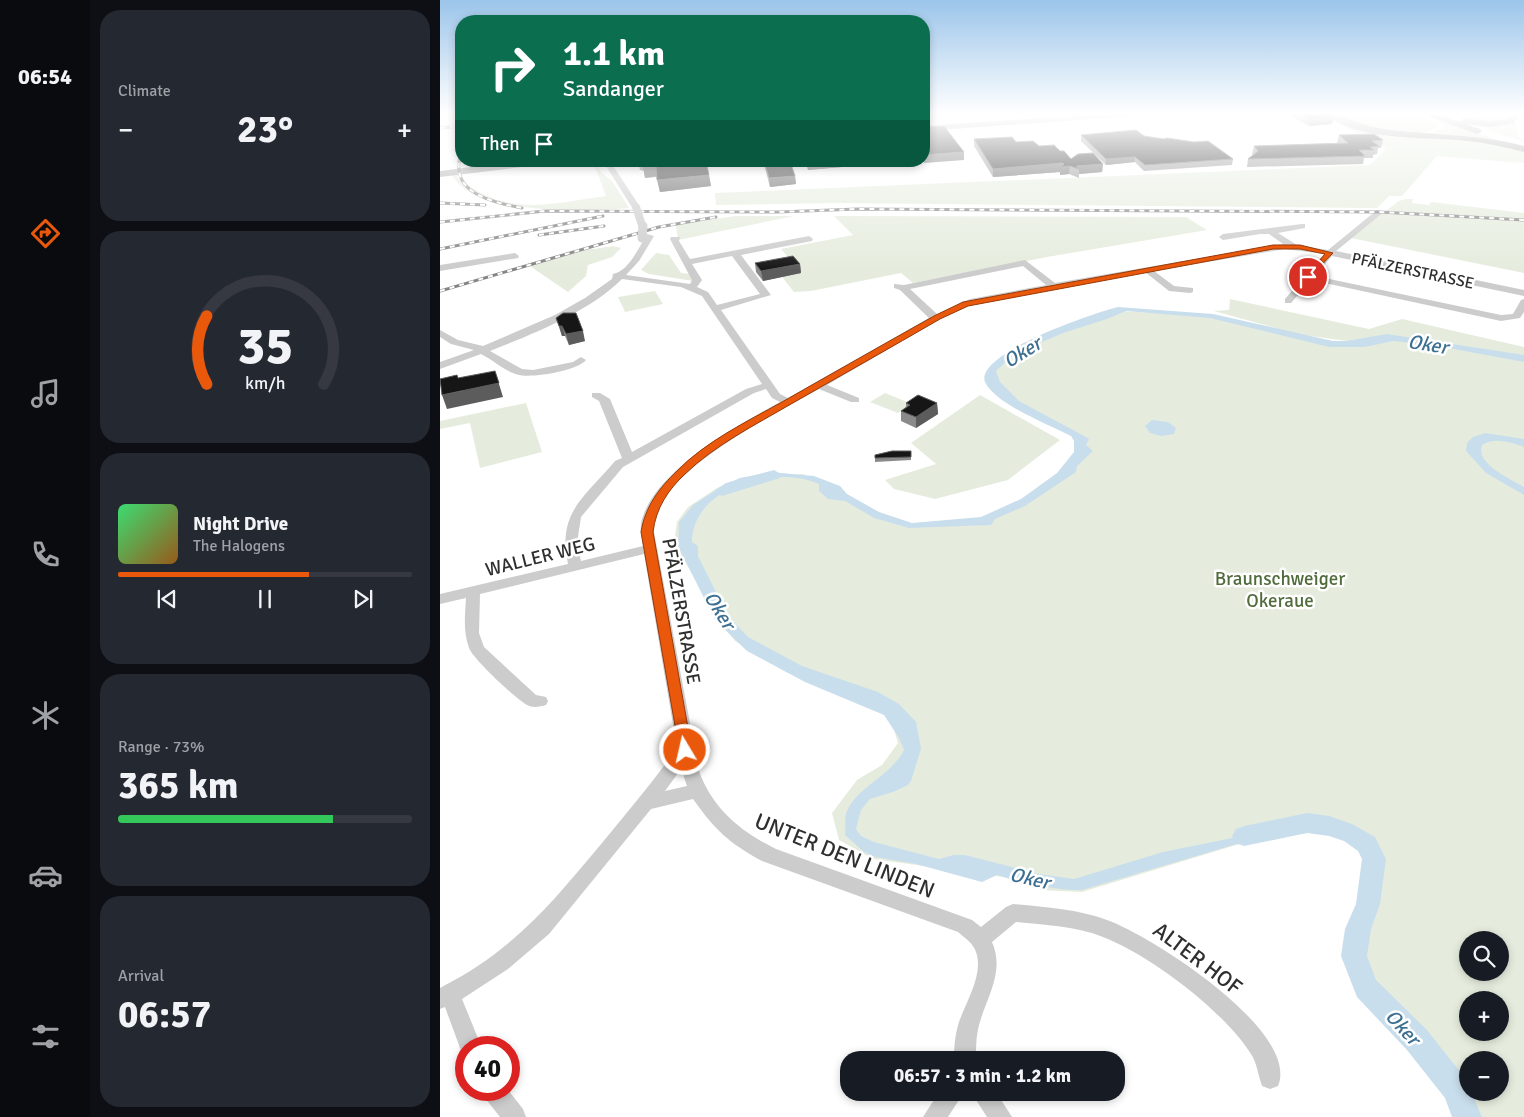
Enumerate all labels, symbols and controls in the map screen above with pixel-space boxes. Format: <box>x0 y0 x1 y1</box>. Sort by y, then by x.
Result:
text: 1.1 km <box>563 32 665 75</box>
icon: right <box>480 35 545 100</box>
text: 06:54 <box>18 63 72 90</box>
text: Sandanger <box>563 75 664 102</box>
text: Climate <box>118 81 171 101</box>
text: 23° <box>237 106 293 153</box>
text: − <box>118 113 133 147</box>
text: + <box>397 113 412 147</box>
icon: arrive <box>530 130 558 158</box>
text: Then <box>480 132 520 156</box>
icon: directions <box>28 216 63 251</box>
street label: PFÄLZERSTRASSE <box>1350 248 1476 294</box>
pin <box>1287 256 1329 298</box>
icon: arrive <box>1294 263 1322 291</box>
text: 35 <box>237 314 293 378</box>
water label: Oker <box>1406 329 1452 360</box>
water label: Oker <box>999 330 1048 374</box>
text: km/h <box>245 372 285 394</box>
icon: music <box>28 376 63 411</box>
text: Night Drive <box>193 512 288 536</box>
street label: WALLER WEG <box>483 532 598 582</box>
text: The Halogens <box>193 536 285 556</box>
street label: PFÄLZERSTRASSE <box>656 536 706 686</box>
icon: phone <box>28 537 63 572</box>
park label: Braunschweiger Okeraue <box>1215 567 1345 613</box>
icon: previous <box>153 585 181 613</box>
icon: pause <box>251 585 279 613</box>
icon: next <box>349 585 377 613</box>
water label: Oker <box>698 587 742 636</box>
icon: climate <box>28 698 63 733</box>
position arrow <box>658 723 710 775</box>
text: Range · 73% <box>118 737 204 757</box>
text: 365 km <box>118 762 239 809</box>
street label: UNTER DEN LINDEN <box>751 807 939 904</box>
icon: car <box>28 858 63 893</box>
water label: Oker <box>1008 862 1055 896</box>
street label: ALTER HOF <box>1148 916 1248 1001</box>
map controls <box>1459 931 1509 1101</box>
button: search <box>1459 931 1509 981</box>
text: Arrival <box>118 966 164 986</box>
text: 06:57 <box>118 991 211 1038</box>
button: + <box>1459 991 1509 1041</box>
water label: Oker <box>1380 1004 1427 1052</box>
icon: filters <box>28 1019 63 1054</box>
speed limit sign: 40 <box>455 1036 520 1101</box>
button: − <box>1459 1051 1509 1101</box>
text: 06:57 · 3 min · 1.2 km <box>894 1064 1071 1088</box>

